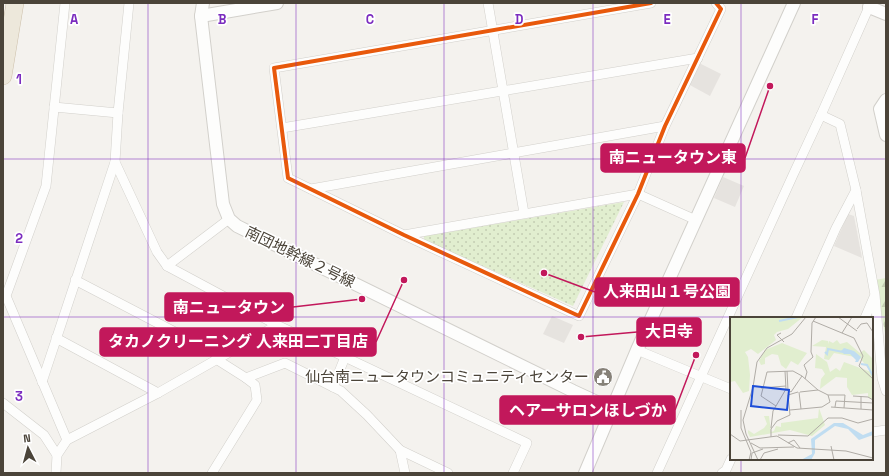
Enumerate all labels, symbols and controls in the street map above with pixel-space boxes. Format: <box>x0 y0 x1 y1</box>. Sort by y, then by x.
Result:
text: A <box>70 11 79 28</box>
text: B <box>218 11 227 28</box>
text: C <box>366 11 374 28</box>
text: D <box>515 11 524 28</box>
text: E <box>663 11 671 28</box>
text: F <box>812 11 819 28</box>
text: 1 <box>16 71 22 88</box>
callout: 南ニュータウン東 <box>601 144 745 172</box>
text: 南ニュータウン東 <box>609 147 737 168</box>
street label: 南団地幹線２号線 <box>242 222 358 291</box>
text: 2 <box>15 230 23 247</box>
callout: 人来田山１号公園 <box>595 278 739 306</box>
text: 人来田山１号公園 <box>603 281 731 302</box>
callout: 南ニュータウン <box>165 293 293 321</box>
text: 南ニュータウン <box>173 297 285 318</box>
inset map <box>730 317 873 460</box>
callout: 大日寺 <box>637 318 701 346</box>
text: 大日寺 <box>645 321 693 342</box>
callout: タカノクリーニング 人来田二丁目店 <box>100 328 376 356</box>
text: タカノクリーニング 人来田二丁目店 <box>108 331 368 352</box>
public building icon: 仙台南ニュータウンコミュニティセンター <box>592 366 614 388</box>
place label: 仙台南ニュータウンコミュニティセンター <box>305 367 589 386</box>
text: 3 <box>15 388 23 405</box>
callout: ヘアーサロンほしづか <box>500 396 675 424</box>
text: ヘアーサロンほしづか <box>509 400 667 421</box>
north arrow <box>8 428 48 468</box>
text: N <box>23 431 31 445</box>

